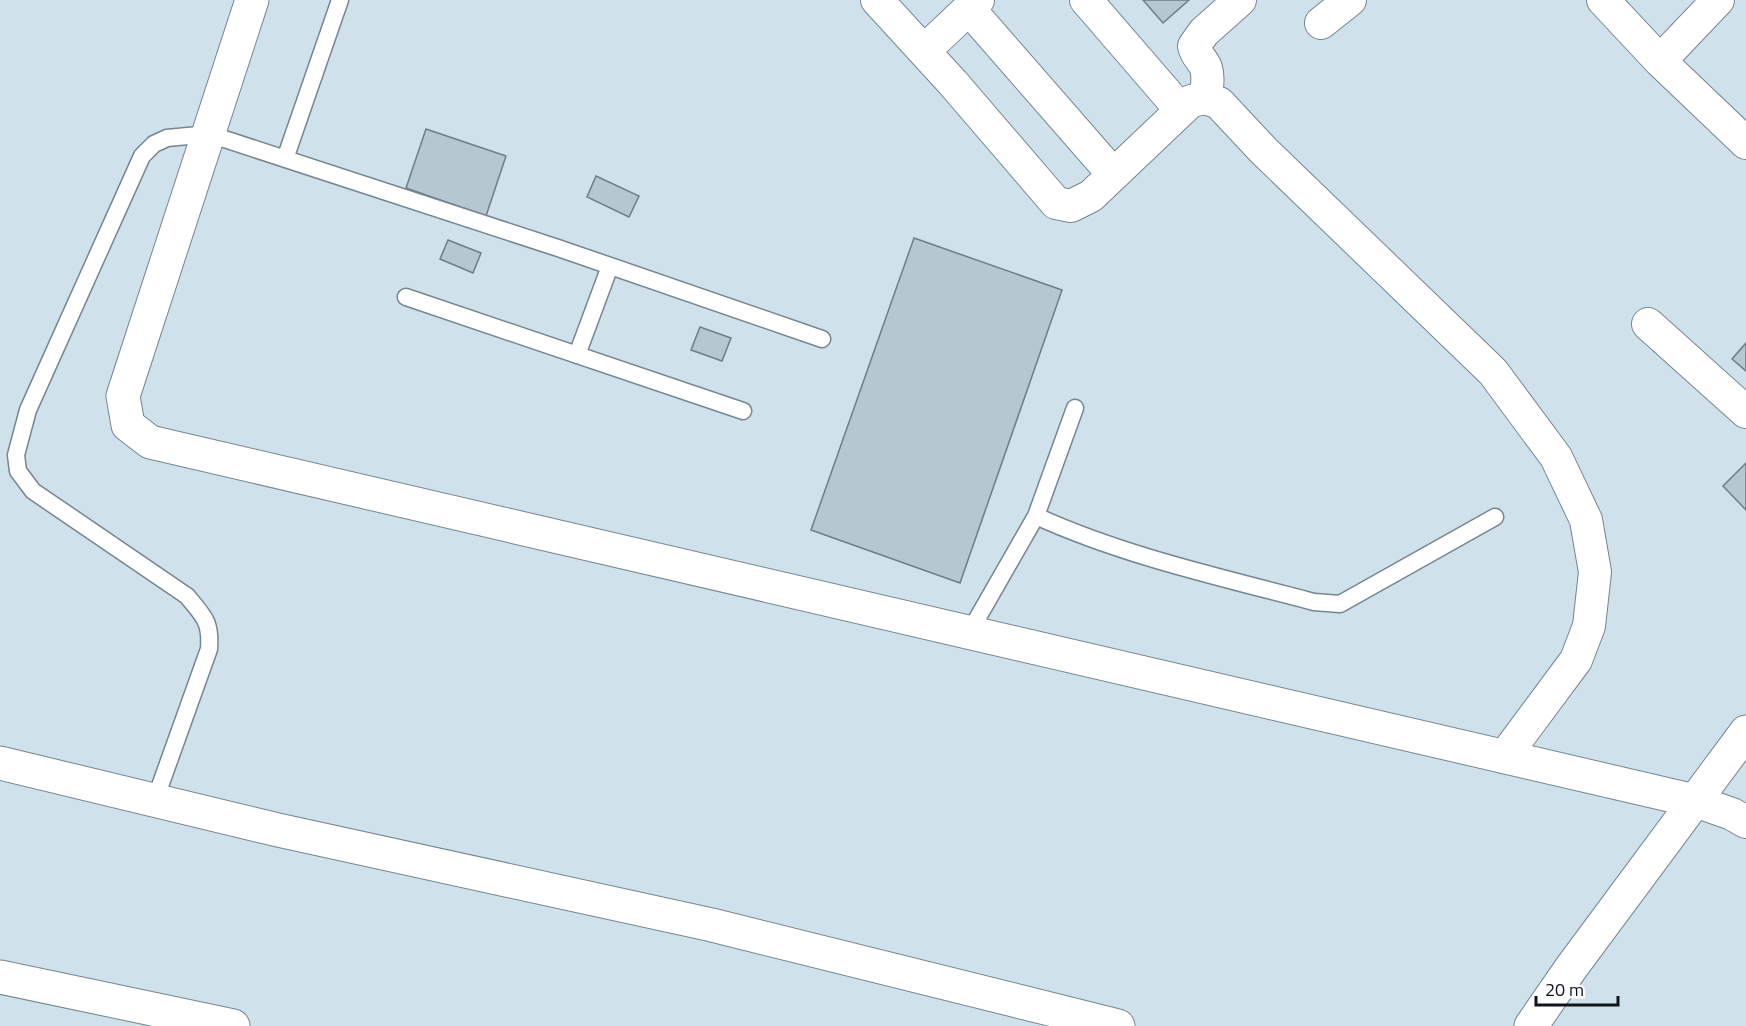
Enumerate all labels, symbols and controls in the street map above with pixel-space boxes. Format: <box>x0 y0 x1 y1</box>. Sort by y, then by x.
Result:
scale bar <box>1536 969 1618 1007</box>
text: 20 m <box>1545 976 1584 1003</box>

